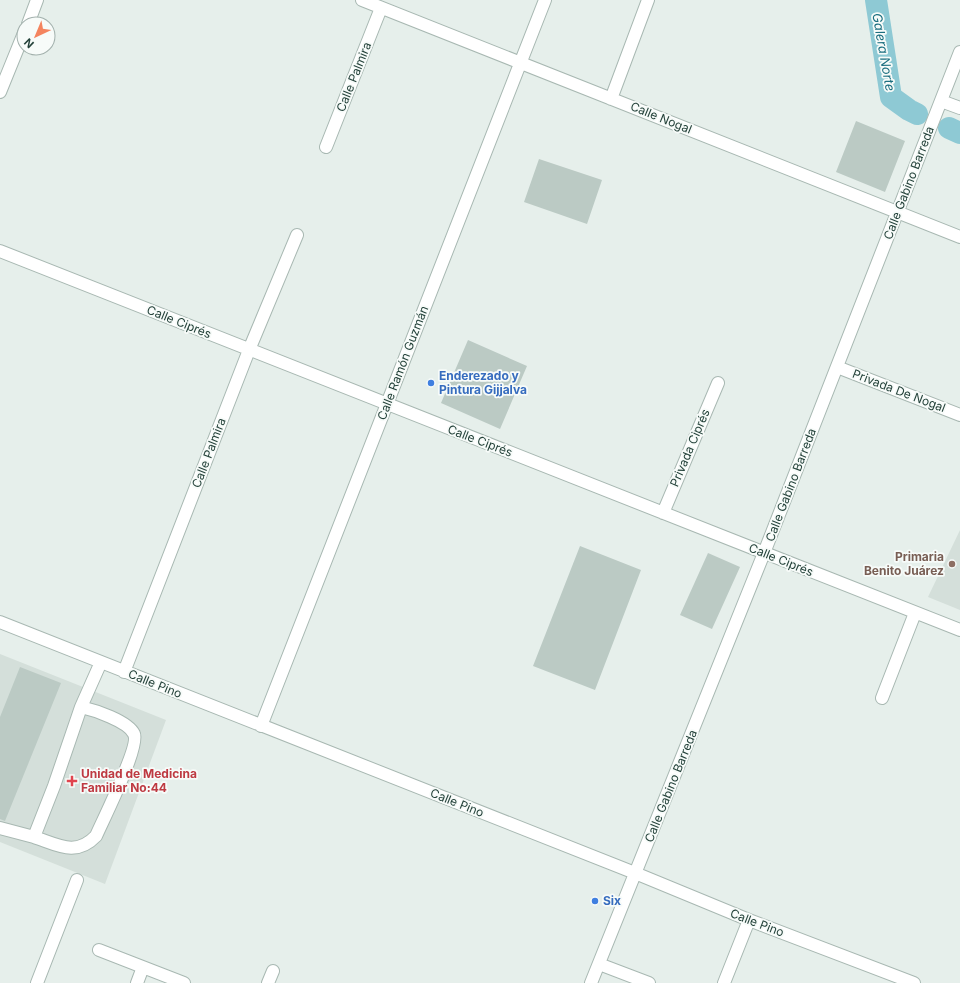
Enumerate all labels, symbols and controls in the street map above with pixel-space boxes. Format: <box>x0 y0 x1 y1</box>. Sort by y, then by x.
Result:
water label: Galera Norte <box>869 12 899 92</box>
north arrow <box>16 16 56 56</box>
text: N <box>21 35 37 51</box>
street label: Calle Palmira <box>333 40 374 114</box>
street label: Calle Nogal <box>628 98 694 137</box>
street label: Calle Gabino Barreda <box>880 124 937 242</box>
street label: Calle Ciprés <box>145 302 214 341</box>
street label: Calle Ramón Guzmán <box>374 304 431 422</box>
street label: Privada De Nogal <box>851 366 948 415</box>
place label: Enderezado y Pintura Gijjalva <box>439 368 527 397</box>
marker: Enderezado y Pintura Gijjalva <box>426 378 436 388</box>
street label: Privada Ciprés <box>666 407 713 489</box>
street label: Calle Palmira <box>188 416 229 490</box>
street label: Calle Ciprés <box>446 421 515 460</box>
street label: Calle Gabino Barreda <box>762 426 819 544</box>
street label: Calle Ciprés <box>747 540 816 579</box>
place label: Primaria Benito Juárez <box>864 549 944 578</box>
marker: Primaria Benito Juárez <box>947 559 957 569</box>
street label: Calle Pino <box>126 666 184 701</box>
street label: Calle Gabino Barreda <box>641 727 700 844</box>
place label: Unidad de Medicina Familiar No:44 <box>81 766 197 795</box>
marker: Unidad de Medicina Familiar No:44 <box>66 775 78 787</box>
street label: Calle Pino <box>428 785 486 820</box>
place label: Six <box>603 893 621 908</box>
marker: Six <box>590 896 600 906</box>
street label: Calle Pino <box>728 905 786 940</box>

